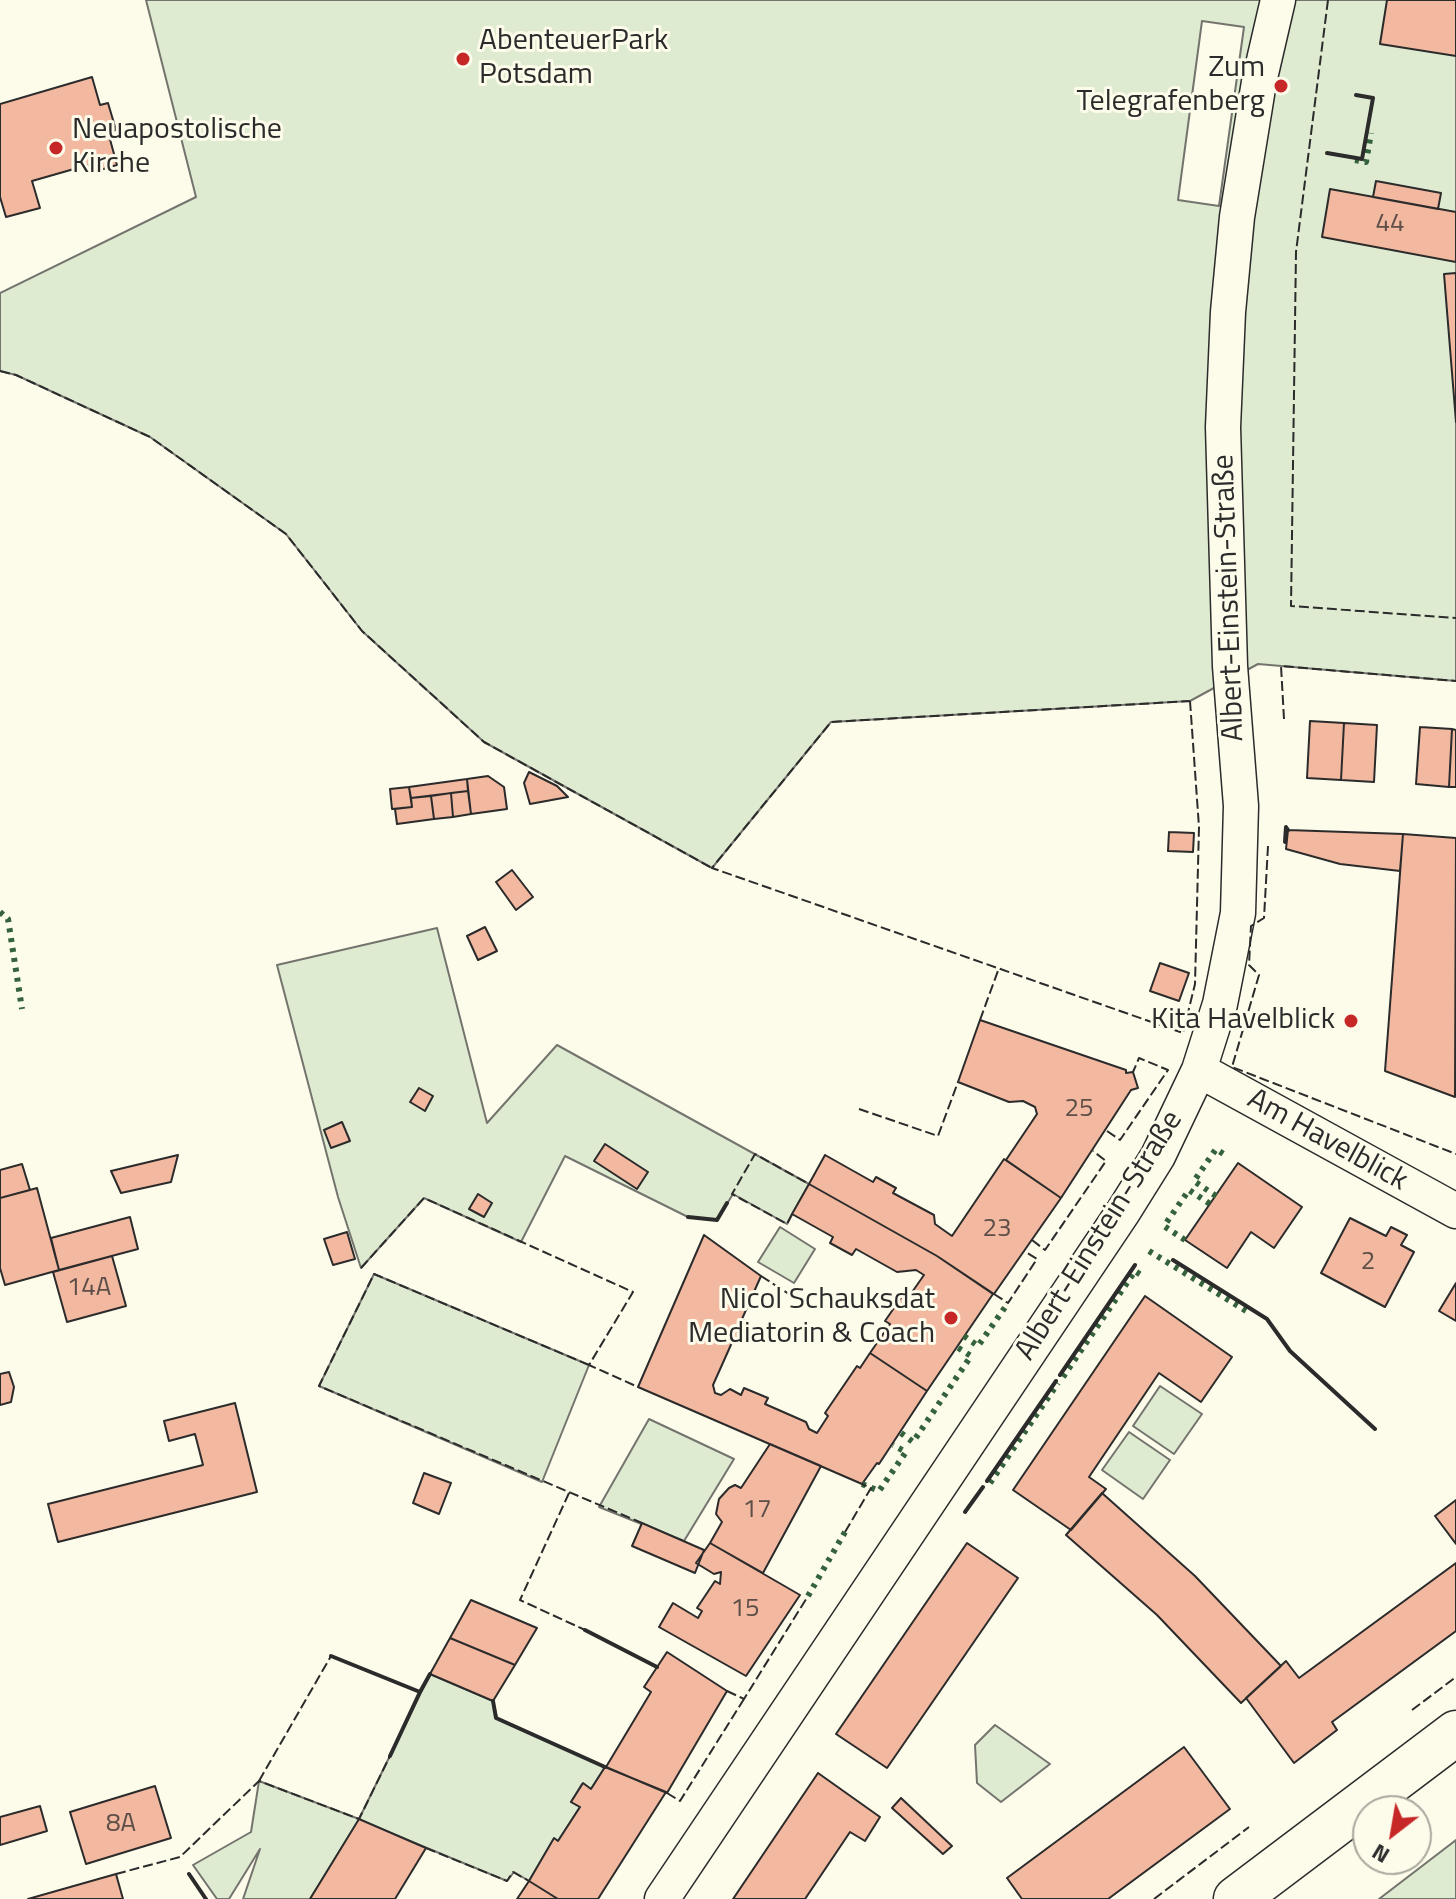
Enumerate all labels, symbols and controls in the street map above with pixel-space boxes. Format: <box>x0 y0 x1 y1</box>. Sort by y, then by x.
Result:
place label: AbenteuerPark Potsdam <box>479 24 668 94</box>
marker: AbenteuerPark Potsdam <box>454 50 472 68</box>
place label: Zum Telegrafenberg <box>1076 51 1265 122</box>
marker: Zum Telegrafenberg <box>1272 77 1290 95</box>
place label: Neuapostolische Kirche <box>72 113 282 184</box>
marker: Neuapostolische Kirche <box>47 139 65 157</box>
house number: 44 <box>1375 209 1405 241</box>
street label: Albert-Einstein-Straße <box>1207 454 1253 742</box>
place label: Kita Havelblick <box>1151 1003 1335 1039</box>
marker: Kita Havelblick <box>1342 1012 1360 1030</box>
street label: Am Havelblick <box>1241 1082 1413 1200</box>
house number: 25 <box>1064 1094 1094 1126</box>
street label: Albert-Einstein-Straße <box>1009 1105 1191 1367</box>
house number: 23 <box>982 1214 1012 1246</box>
house number: 2 <box>1361 1247 1375 1279</box>
house number: 14A <box>67 1273 111 1305</box>
place label: Nicol Schauksdat Mediatorin & Coach <box>688 1283 935 1354</box>
marker: Nicol Schauksdat Mediatorin & Coach <box>942 1309 960 1327</box>
house number: 17 <box>742 1495 772 1527</box>
house number: 15 <box>730 1594 760 1626</box>
north arrow <box>1352 1795 1432 1875</box>
house number: 8A <box>106 1809 136 1841</box>
text: N <box>1365 1835 1396 1872</box>

